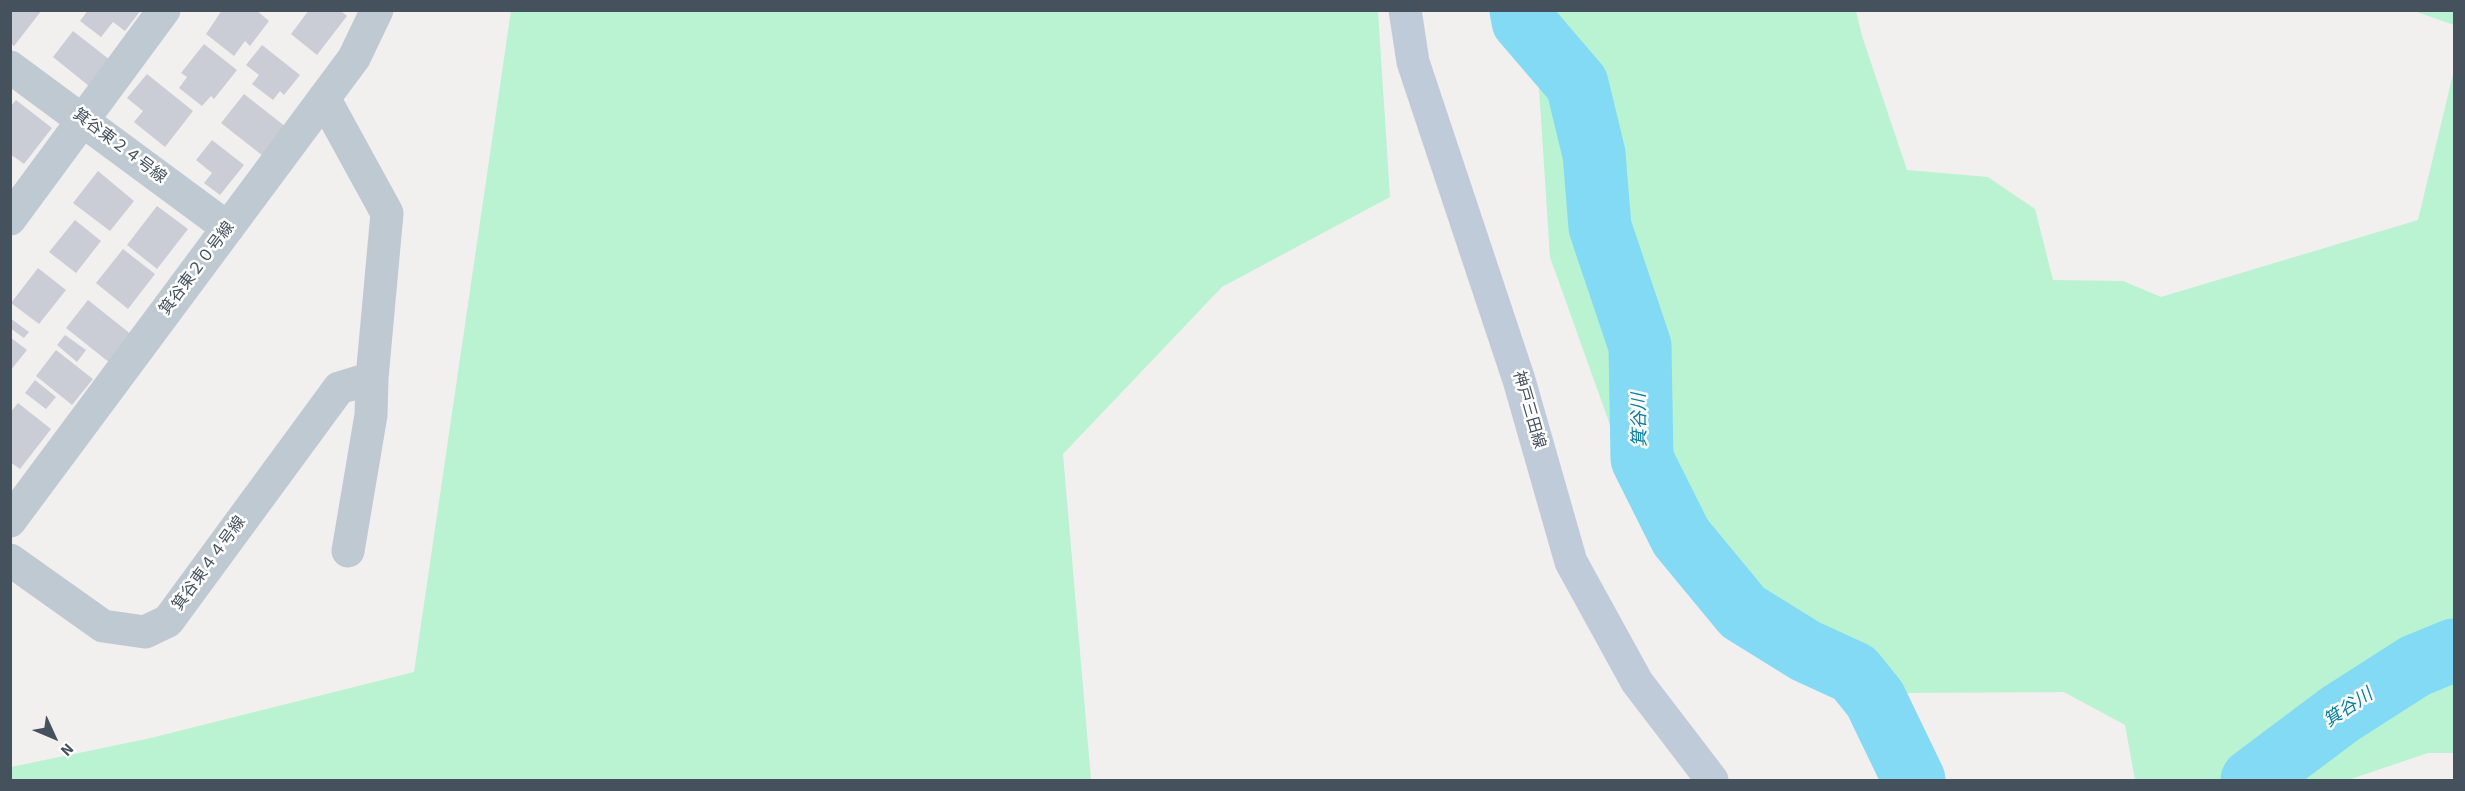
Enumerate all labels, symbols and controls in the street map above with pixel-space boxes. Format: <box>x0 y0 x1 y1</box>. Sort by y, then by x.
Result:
street label: 箕谷東２４号線 <box>68 106 170 188</box>
street label: 箕谷東２０号線 <box>157 218 239 320</box>
street label: 神戸三田線 <box>1508 369 1548 451</box>
water label: 箕谷川 <box>1630 393 1652 447</box>
street label: 箕谷東４４号線 <box>169 513 251 615</box>
water label: 箕谷川 <box>2321 685 2377 733</box>
north arrow <box>24 707 84 767</box>
text: N <box>55 738 79 761</box>

